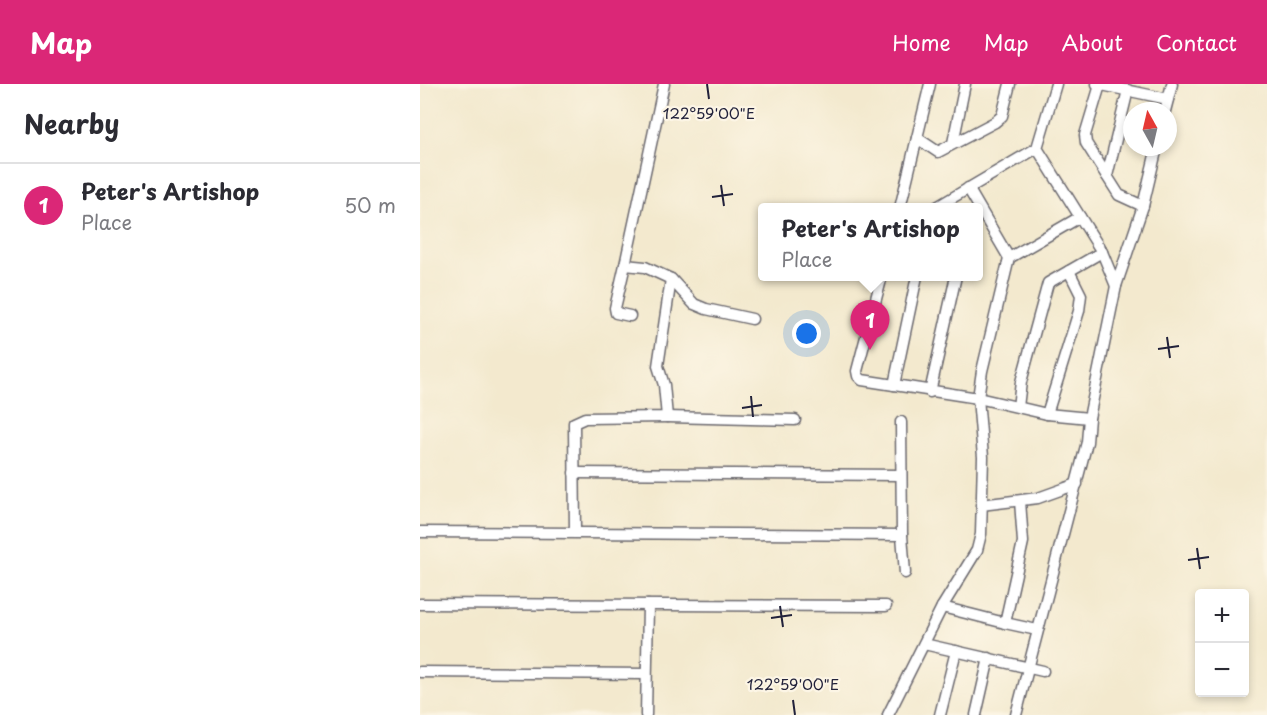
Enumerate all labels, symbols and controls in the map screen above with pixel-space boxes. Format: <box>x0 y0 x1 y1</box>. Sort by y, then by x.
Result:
text: Map <box>30 21 92 64</box>
text: Home <box>892 26 951 58</box>
text: Map <box>984 26 1029 58</box>
text: About <box>1062 26 1123 58</box>
text: Contact <box>1156 26 1237 58</box>
text: 122°59'00"E <box>663 101 755 124</box>
north arrow <box>1123 102 1177 156</box>
text: Nearby <box>24 104 119 143</box>
text: Peter's Artishop <box>81 174 259 207</box>
text: 1 <box>39 190 48 220</box>
text: 50 m <box>344 190 396 220</box>
popup <box>758 203 983 281</box>
text: Place <box>81 207 132 237</box>
text: Peter's Artishop <box>781 211 960 244</box>
text: Place <box>781 244 832 274</box>
pin: 1 <box>850 300 890 350</box>
your location <box>792 319 821 348</box>
map controls <box>1195 589 1249 697</box>
button: + <box>1195 589 1249 643</box>
button: − <box>1195 643 1249 697</box>
text: 122°59'00"E <box>747 672 839 695</box>

